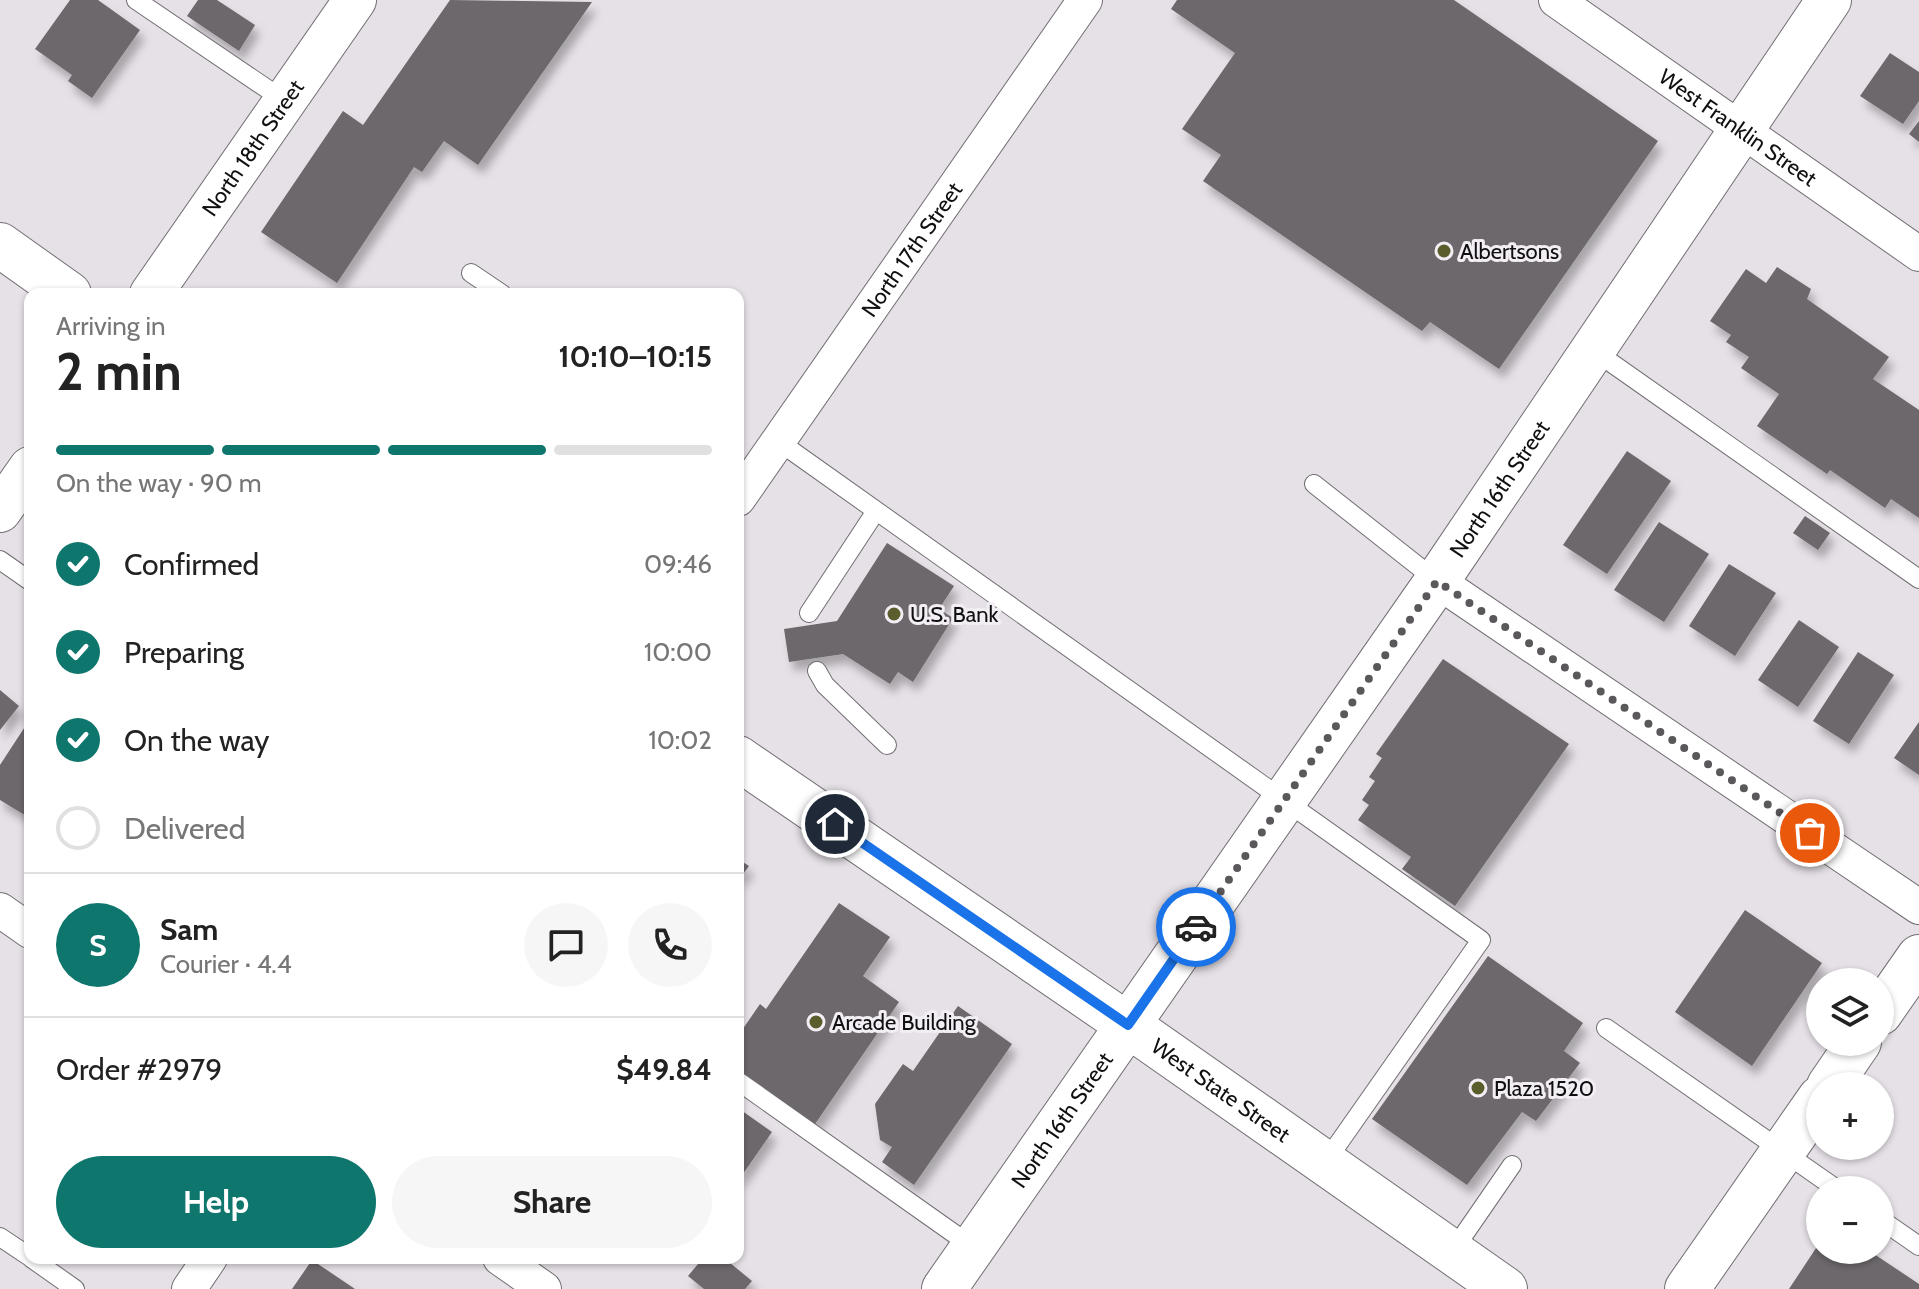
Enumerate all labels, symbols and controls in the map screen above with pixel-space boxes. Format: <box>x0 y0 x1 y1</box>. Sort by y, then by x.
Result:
street label: West Franklin Street <box>1653 63 1822 193</box>
street label: North 18th Street <box>196 74 310 221</box>
street label: North 17th Street <box>856 177 968 322</box>
place label: Albertsons <box>1460 238 1559 265</box>
marker: Albertsons <box>1435 242 1453 260</box>
text: Arriving in <box>56 310 166 342</box>
text: 10:10–10:15 <box>559 338 712 375</box>
text: 2 min <box>56 340 182 403</box>
street label: North 16th Street <box>1444 415 1556 563</box>
text: On the way · 90 m <box>56 467 262 499</box>
icon: check <box>56 542 100 586</box>
text: Confirmed <box>124 546 259 583</box>
text: 09:46 <box>644 548 712 580</box>
place label: U.S. Bank <box>910 601 999 628</box>
marker: U.S. Bank <box>885 605 903 623</box>
icon: check <box>56 630 100 674</box>
text: Preparing <box>124 634 244 671</box>
text: 10:00 <box>644 636 712 668</box>
icon: check <box>56 718 100 762</box>
text: On the way <box>124 722 269 759</box>
text: 10:02 <box>648 724 712 756</box>
pin <box>801 790 869 858</box>
pin <box>1776 799 1844 867</box>
icon: home <box>813 802 857 846</box>
text: Delivered <box>124 810 245 847</box>
icon: bag <box>1788 811 1832 855</box>
courier <box>1156 887 1236 967</box>
button: chat <box>524 903 608 987</box>
button: phone <box>628 903 712 987</box>
icon: car <box>1174 905 1218 949</box>
text: Sam <box>160 911 218 948</box>
text: S <box>89 927 107 964</box>
text: Courier · 4.4 <box>160 948 292 980</box>
map controls <box>1806 968 1894 1264</box>
button: layers <box>1806 968 1894 1056</box>
place label: Arcade Building <box>832 1009 977 1036</box>
marker: Arcade Building <box>807 1013 825 1031</box>
street label: West State Street <box>1146 1033 1296 1149</box>
street label: North 16th Street <box>1006 1047 1119 1193</box>
text: Order #2979 <box>56 1051 222 1088</box>
text: $49.84 <box>616 1051 712 1088</box>
button: + <box>1806 1072 1894 1160</box>
place label: Plaza 1520 <box>1494 1075 1594 1102</box>
marker: Plaza 1520 <box>1469 1079 1487 1097</box>
button: Help <box>56 1156 376 1248</box>
button: Share <box>392 1156 712 1248</box>
button: − <box>1806 1176 1894 1264</box>

